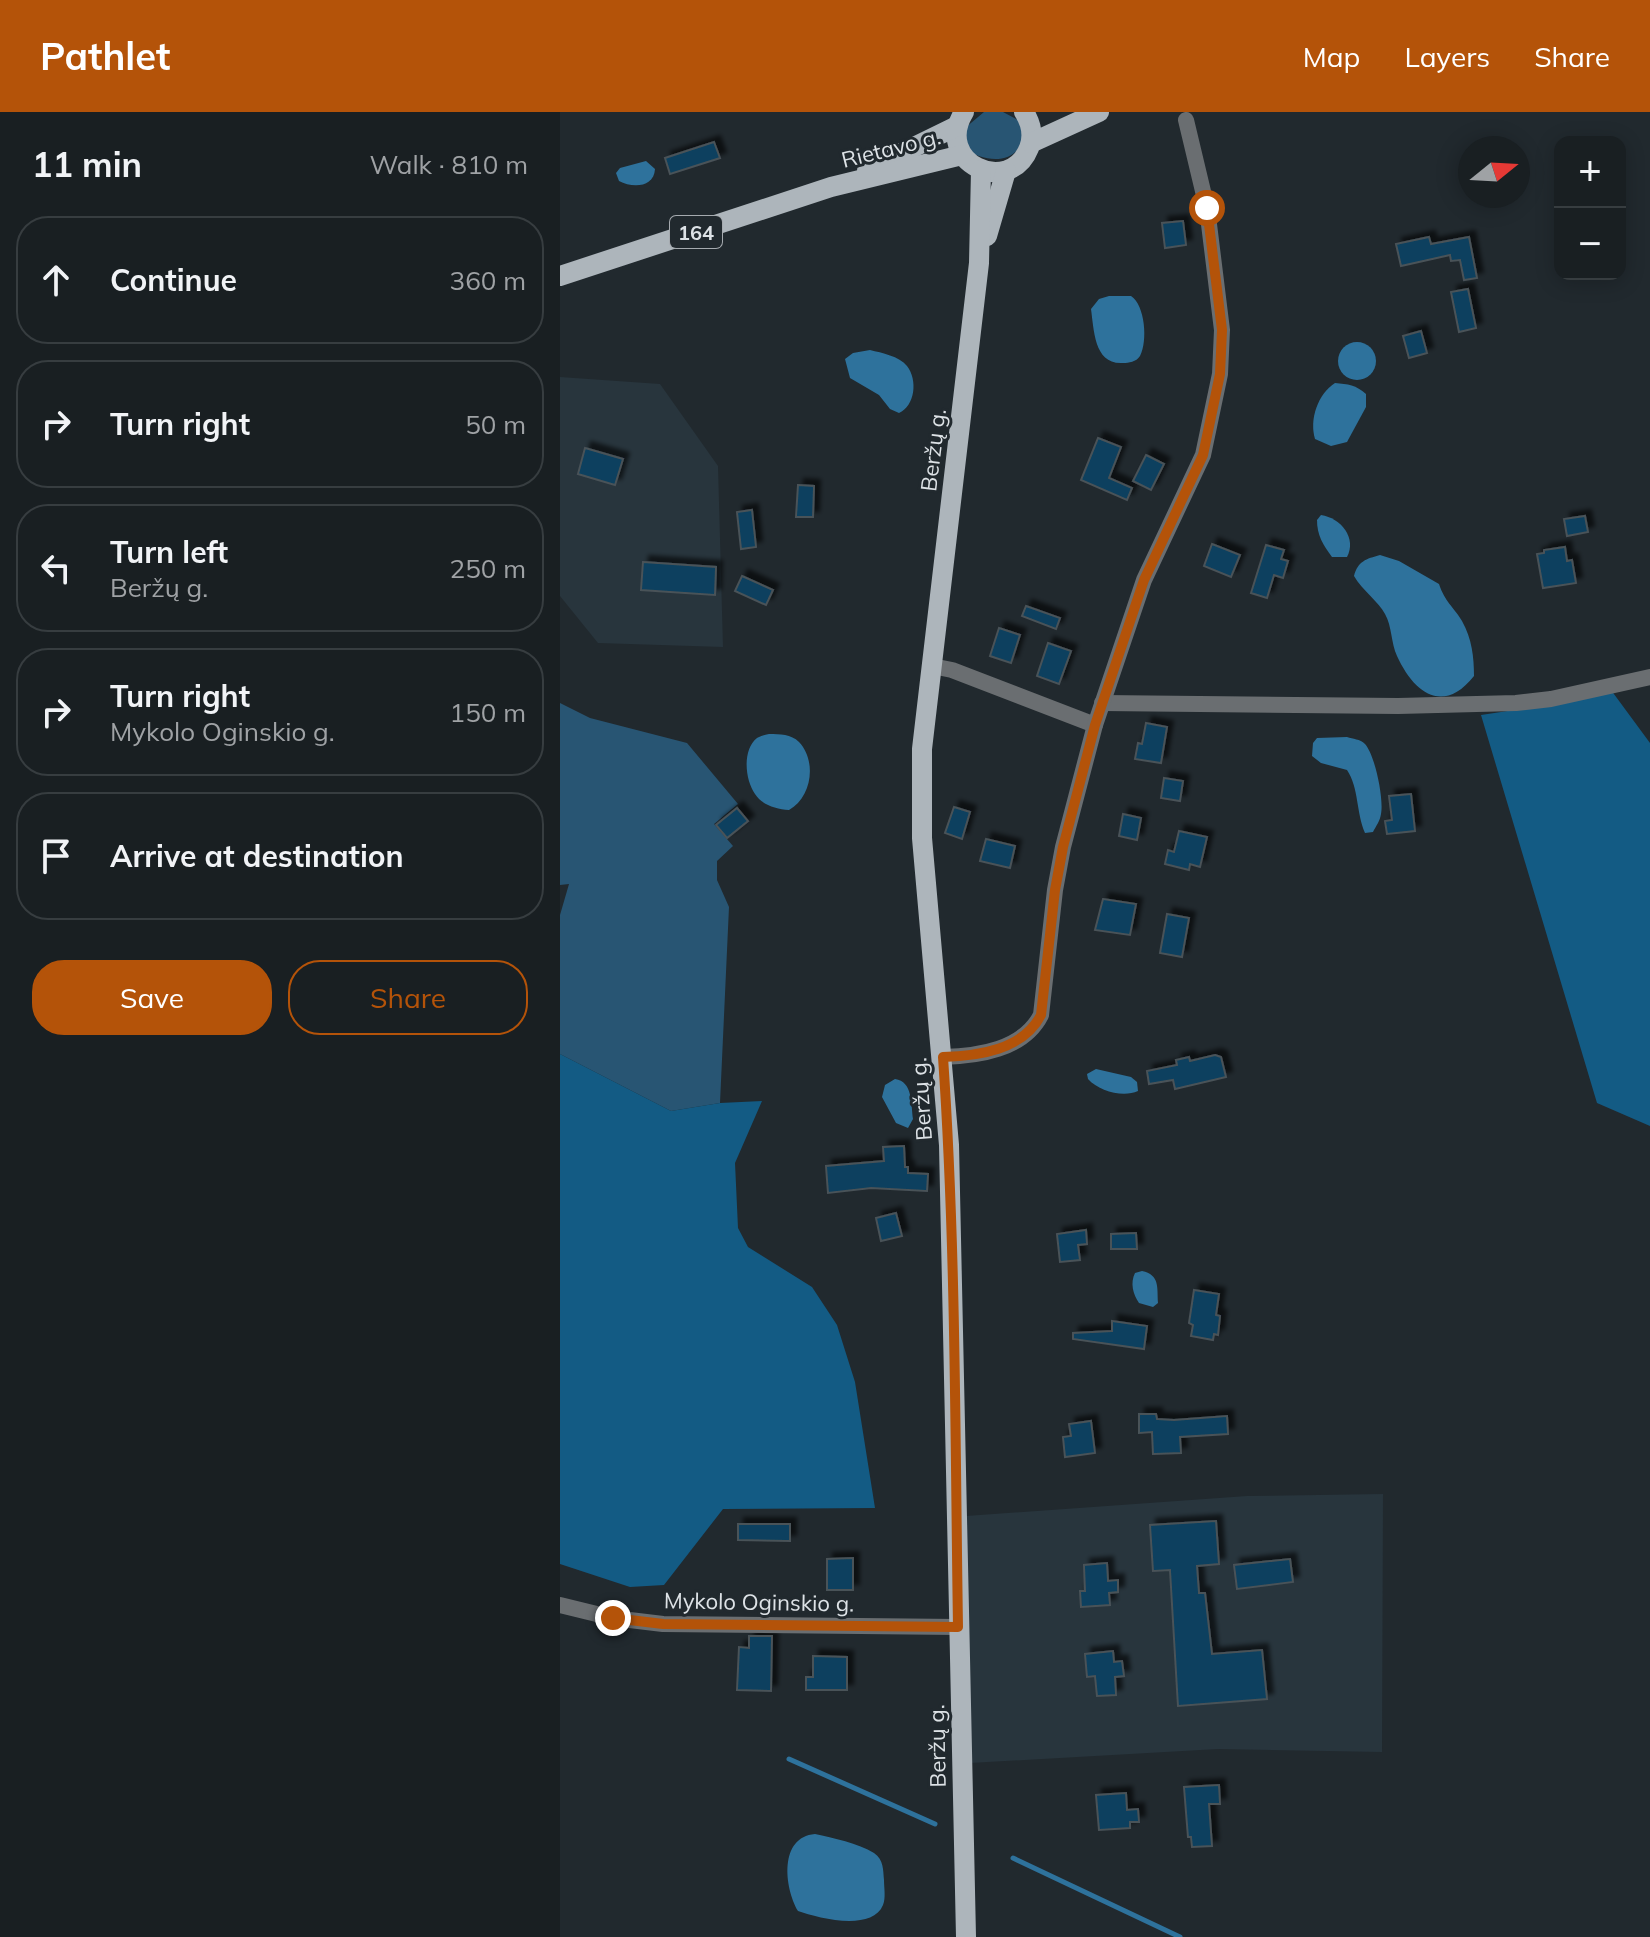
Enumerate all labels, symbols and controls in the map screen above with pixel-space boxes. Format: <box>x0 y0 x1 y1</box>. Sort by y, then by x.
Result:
text: Pathlet <box>40 32 170 80</box>
text: Map <box>1303 39 1360 74</box>
text: Layers <box>1404 39 1490 74</box>
text: Share <box>1534 39 1610 74</box>
street label: Rietavo g. <box>838 122 944 174</box>
north arrow <box>1458 136 1530 208</box>
map controls <box>1554 136 1626 280</box>
button: + <box>1554 136 1626 208</box>
text: 11 min <box>32 143 142 186</box>
text: Walk · 810 m <box>369 148 528 181</box>
route start <box>1189 190 1225 226</box>
button: − <box>1554 208 1626 280</box>
road number: 164 <box>670 216 722 248</box>
icon: ahead <box>34 258 78 302</box>
text: Continue <box>110 261 237 299</box>
text: 360 m <box>450 264 526 297</box>
icon: right <box>34 402 78 446</box>
text: Turn right <box>110 405 250 443</box>
street label: Beržų g. <box>914 407 952 493</box>
text: 50 m <box>465 408 526 441</box>
text: Turn left <box>110 533 228 571</box>
icon: left <box>34 546 78 590</box>
text: 250 m <box>450 552 526 585</box>
text: Beržų g. <box>110 571 208 604</box>
text: Turn right <box>110 677 250 715</box>
icon: right <box>34 690 78 734</box>
text: 150 m <box>450 696 526 729</box>
text: Mykolo Oginskio g. <box>110 715 335 748</box>
icon: arrive <box>34 834 78 878</box>
text: Arrive at destination <box>110 837 404 875</box>
button: Save <box>32 960 272 1035</box>
button: Share <box>288 960 528 1035</box>
street label: Beržų g. <box>904 1057 938 1141</box>
street label: Mykolo Oginskio g. <box>664 1586 854 1618</box>
route end <box>595 1600 631 1636</box>
street label: Beržų g. <box>922 1704 952 1788</box>

